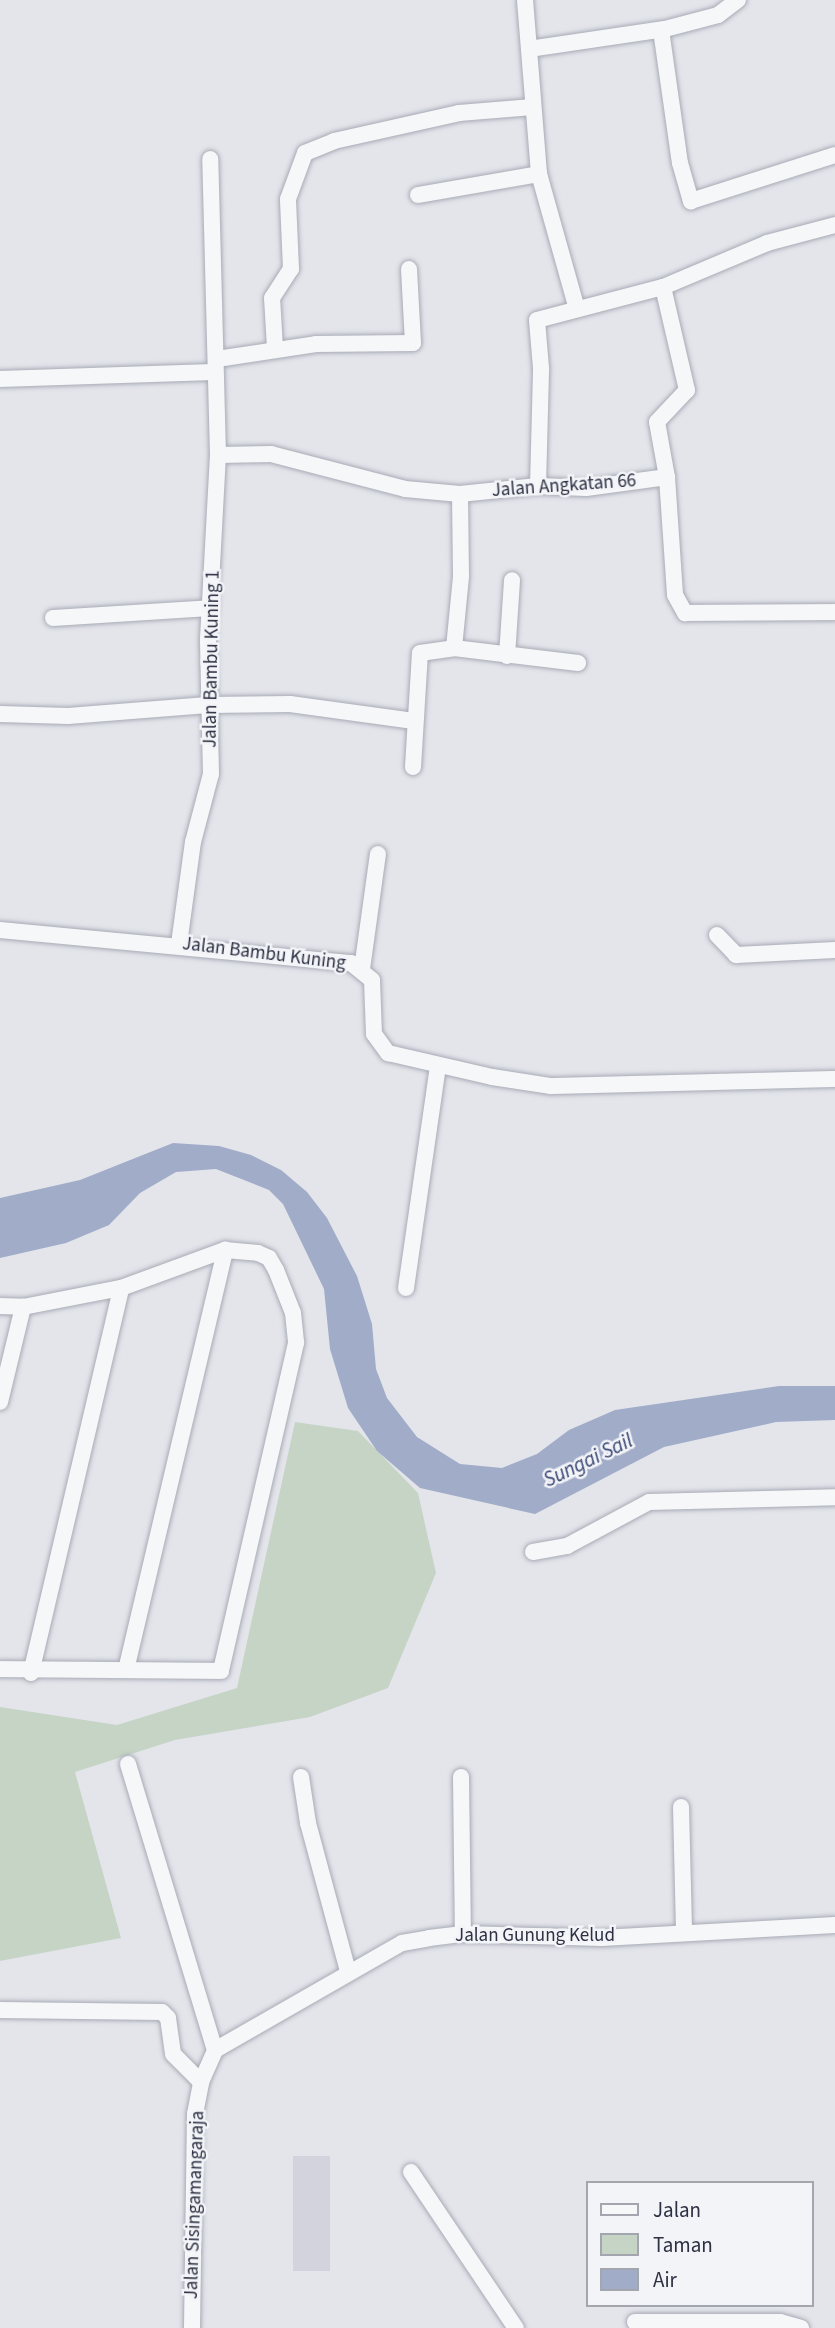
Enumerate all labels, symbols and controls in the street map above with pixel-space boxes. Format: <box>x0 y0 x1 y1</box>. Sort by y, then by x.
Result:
street label: Jalan Angkatan 66 <box>491 470 637 502</box>
street label: Jalan Bambu Kuning 1 <box>199 570 225 748</box>
street label: Jalan Bambu Kuning <box>181 933 347 975</box>
water label: Sungai Sail <box>539 1428 637 1492</box>
street label: Jalan Gunung Kelud <box>455 1925 615 1947</box>
street label: Jalan Sisingamangaraja <box>180 2110 210 2300</box>
legend <box>586 2181 814 2307</box>
text: Jalan <box>653 2195 701 2225</box>
text: Taman <box>653 2230 713 2260</box>
text: Air <box>653 2265 677 2295</box>

